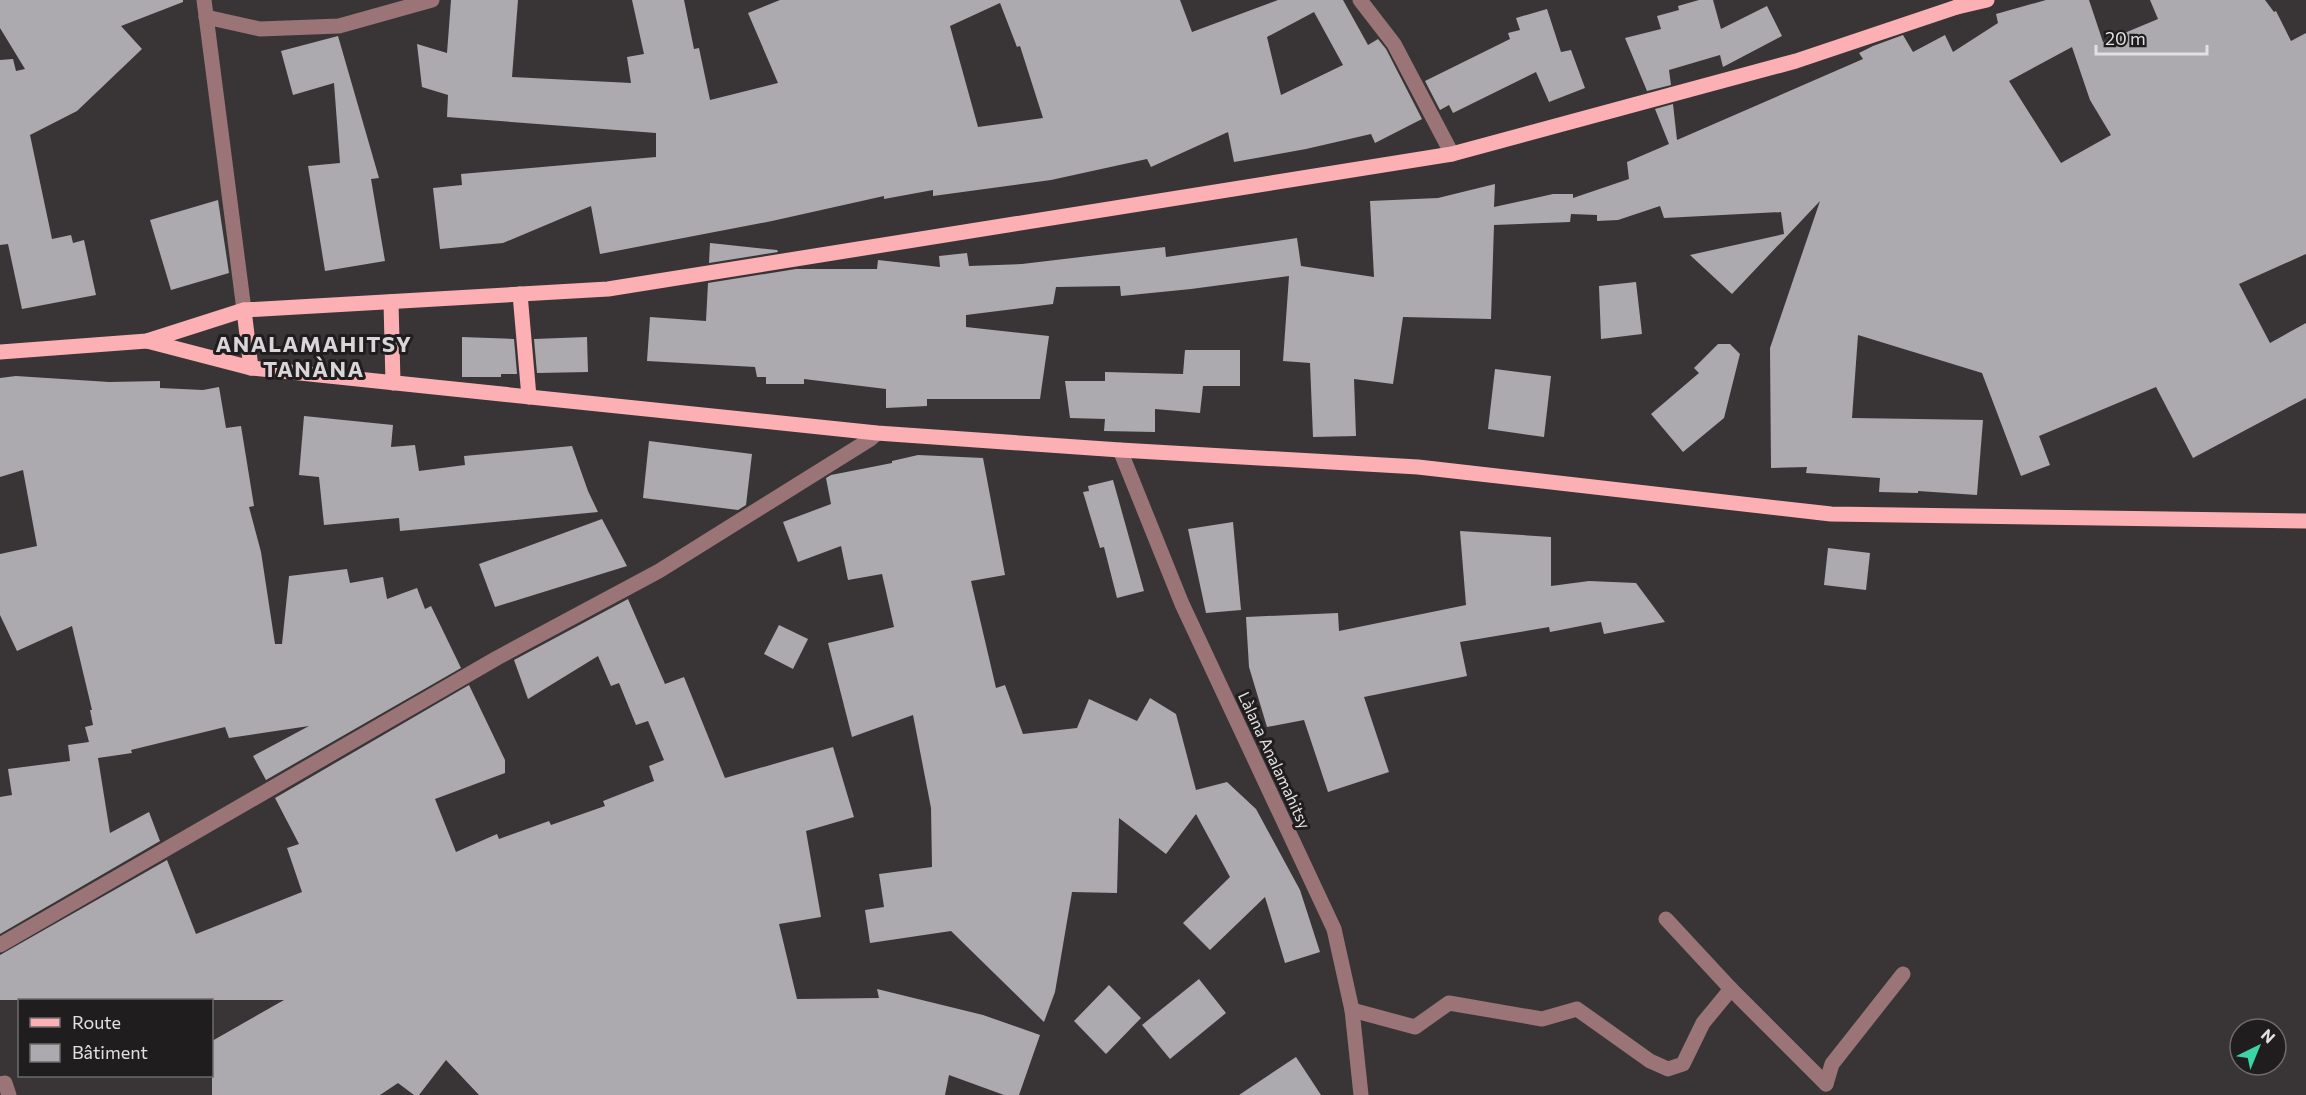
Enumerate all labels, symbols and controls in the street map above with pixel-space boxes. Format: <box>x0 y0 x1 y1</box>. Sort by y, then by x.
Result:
scale bar <box>2096 18 2207 56</box>
text: 20 m <box>2105 27 2146 49</box>
district label: ANALAMAHITSY TANÀNA <box>216 330 412 382</box>
street label: Làlana Analamahitsy <box>1235 688 1315 832</box>
legend <box>18 999 213 1077</box>
text: Route <box>72 1011 121 1033</box>
north arrow <box>2228 1017 2288 1077</box>
text: N <box>2258 1025 2279 1047</box>
text: Bâtiment <box>72 1041 148 1063</box>

